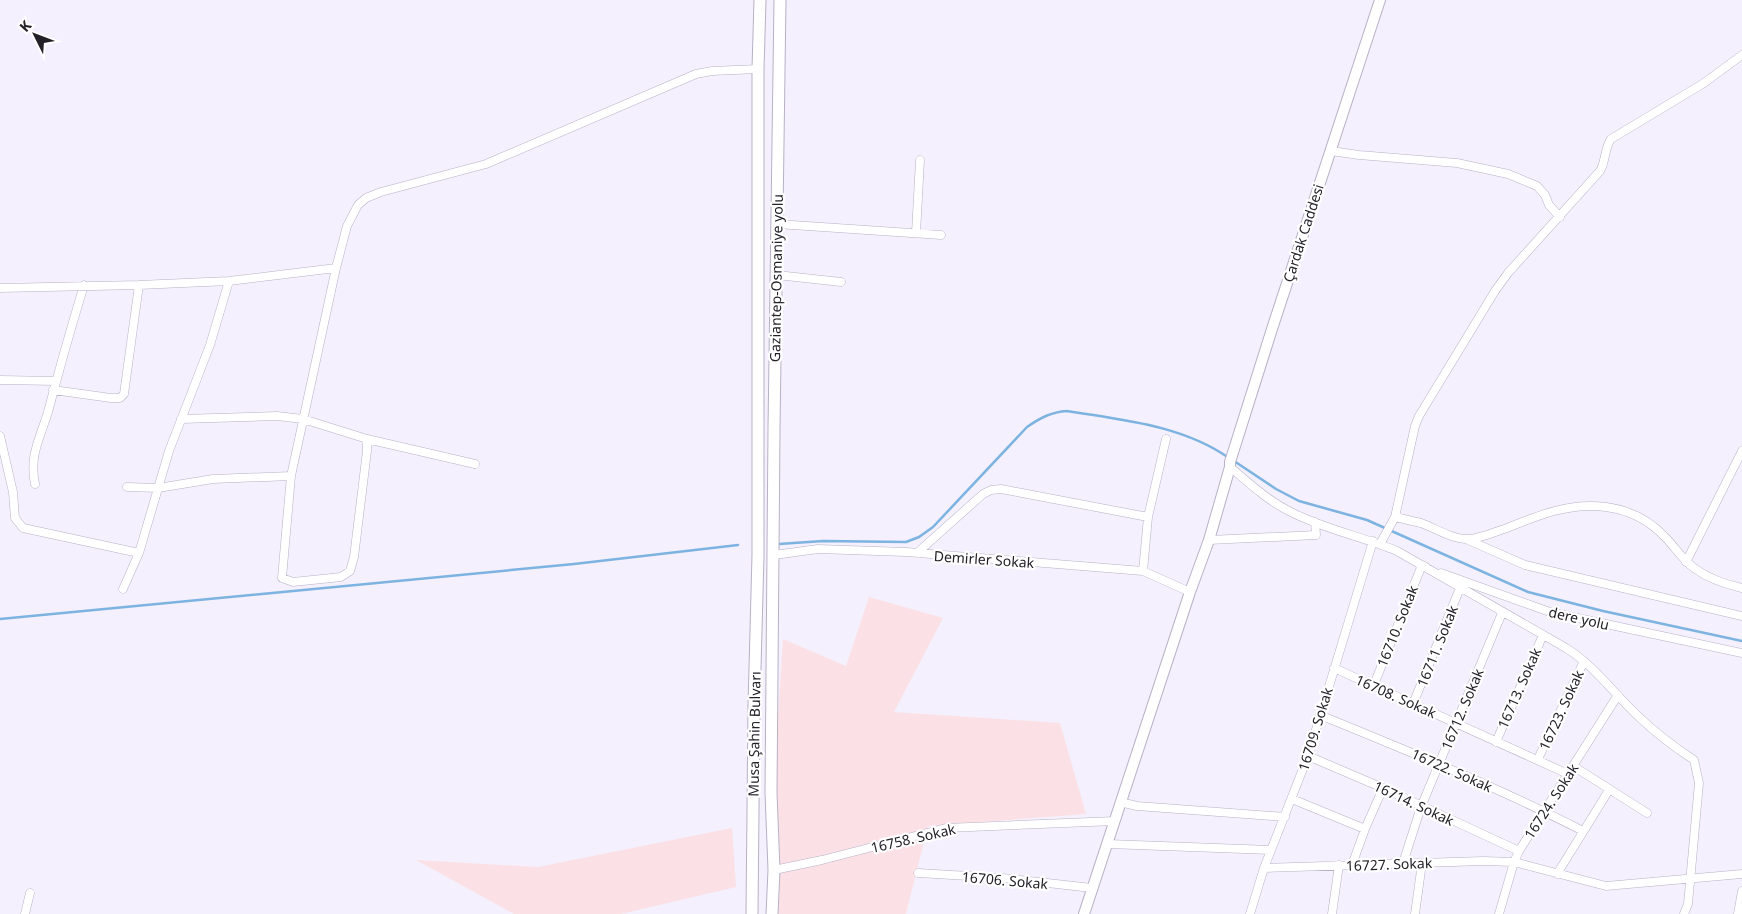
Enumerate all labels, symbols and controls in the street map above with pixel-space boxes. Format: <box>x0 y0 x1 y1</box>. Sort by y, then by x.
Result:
north arrow <box>10 10 60 60</box>
text: K <box>15 16 36 36</box>
street label: Çardak Caddesi <box>1278 182 1328 284</box>
street label: Gaziantep-Osmaniye yolu <box>765 194 787 362</box>
street label: Demirler Sokak <box>933 546 1035 572</box>
street label: 16710. Sokak <box>1372 582 1422 670</box>
street label: 16711. Sokak <box>1412 602 1462 690</box>
street label: dere yolu <box>1547 602 1611 634</box>
street label: 16713. Sokak <box>1493 644 1545 731</box>
street label: 16712. Sokak <box>1436 665 1488 752</box>
street label: 16723. Sokak <box>1534 666 1588 753</box>
street label: 16708. Sokak <box>1353 670 1440 722</box>
street label: Musa Şahin Bulvarı <box>743 671 765 797</box>
street label: 16709. Sokak <box>1293 684 1337 773</box>
street label: 16722. Sokak <box>1409 744 1496 796</box>
street label: 16724. Sokak <box>1520 759 1583 842</box>
street label: 16714. Sokak <box>1371 776 1458 830</box>
street label: 16758. Sokak <box>869 819 958 857</box>
street label: 16727. Sokak <box>1345 853 1433 875</box>
street label: 16706. Sokak <box>961 867 1049 893</box>

